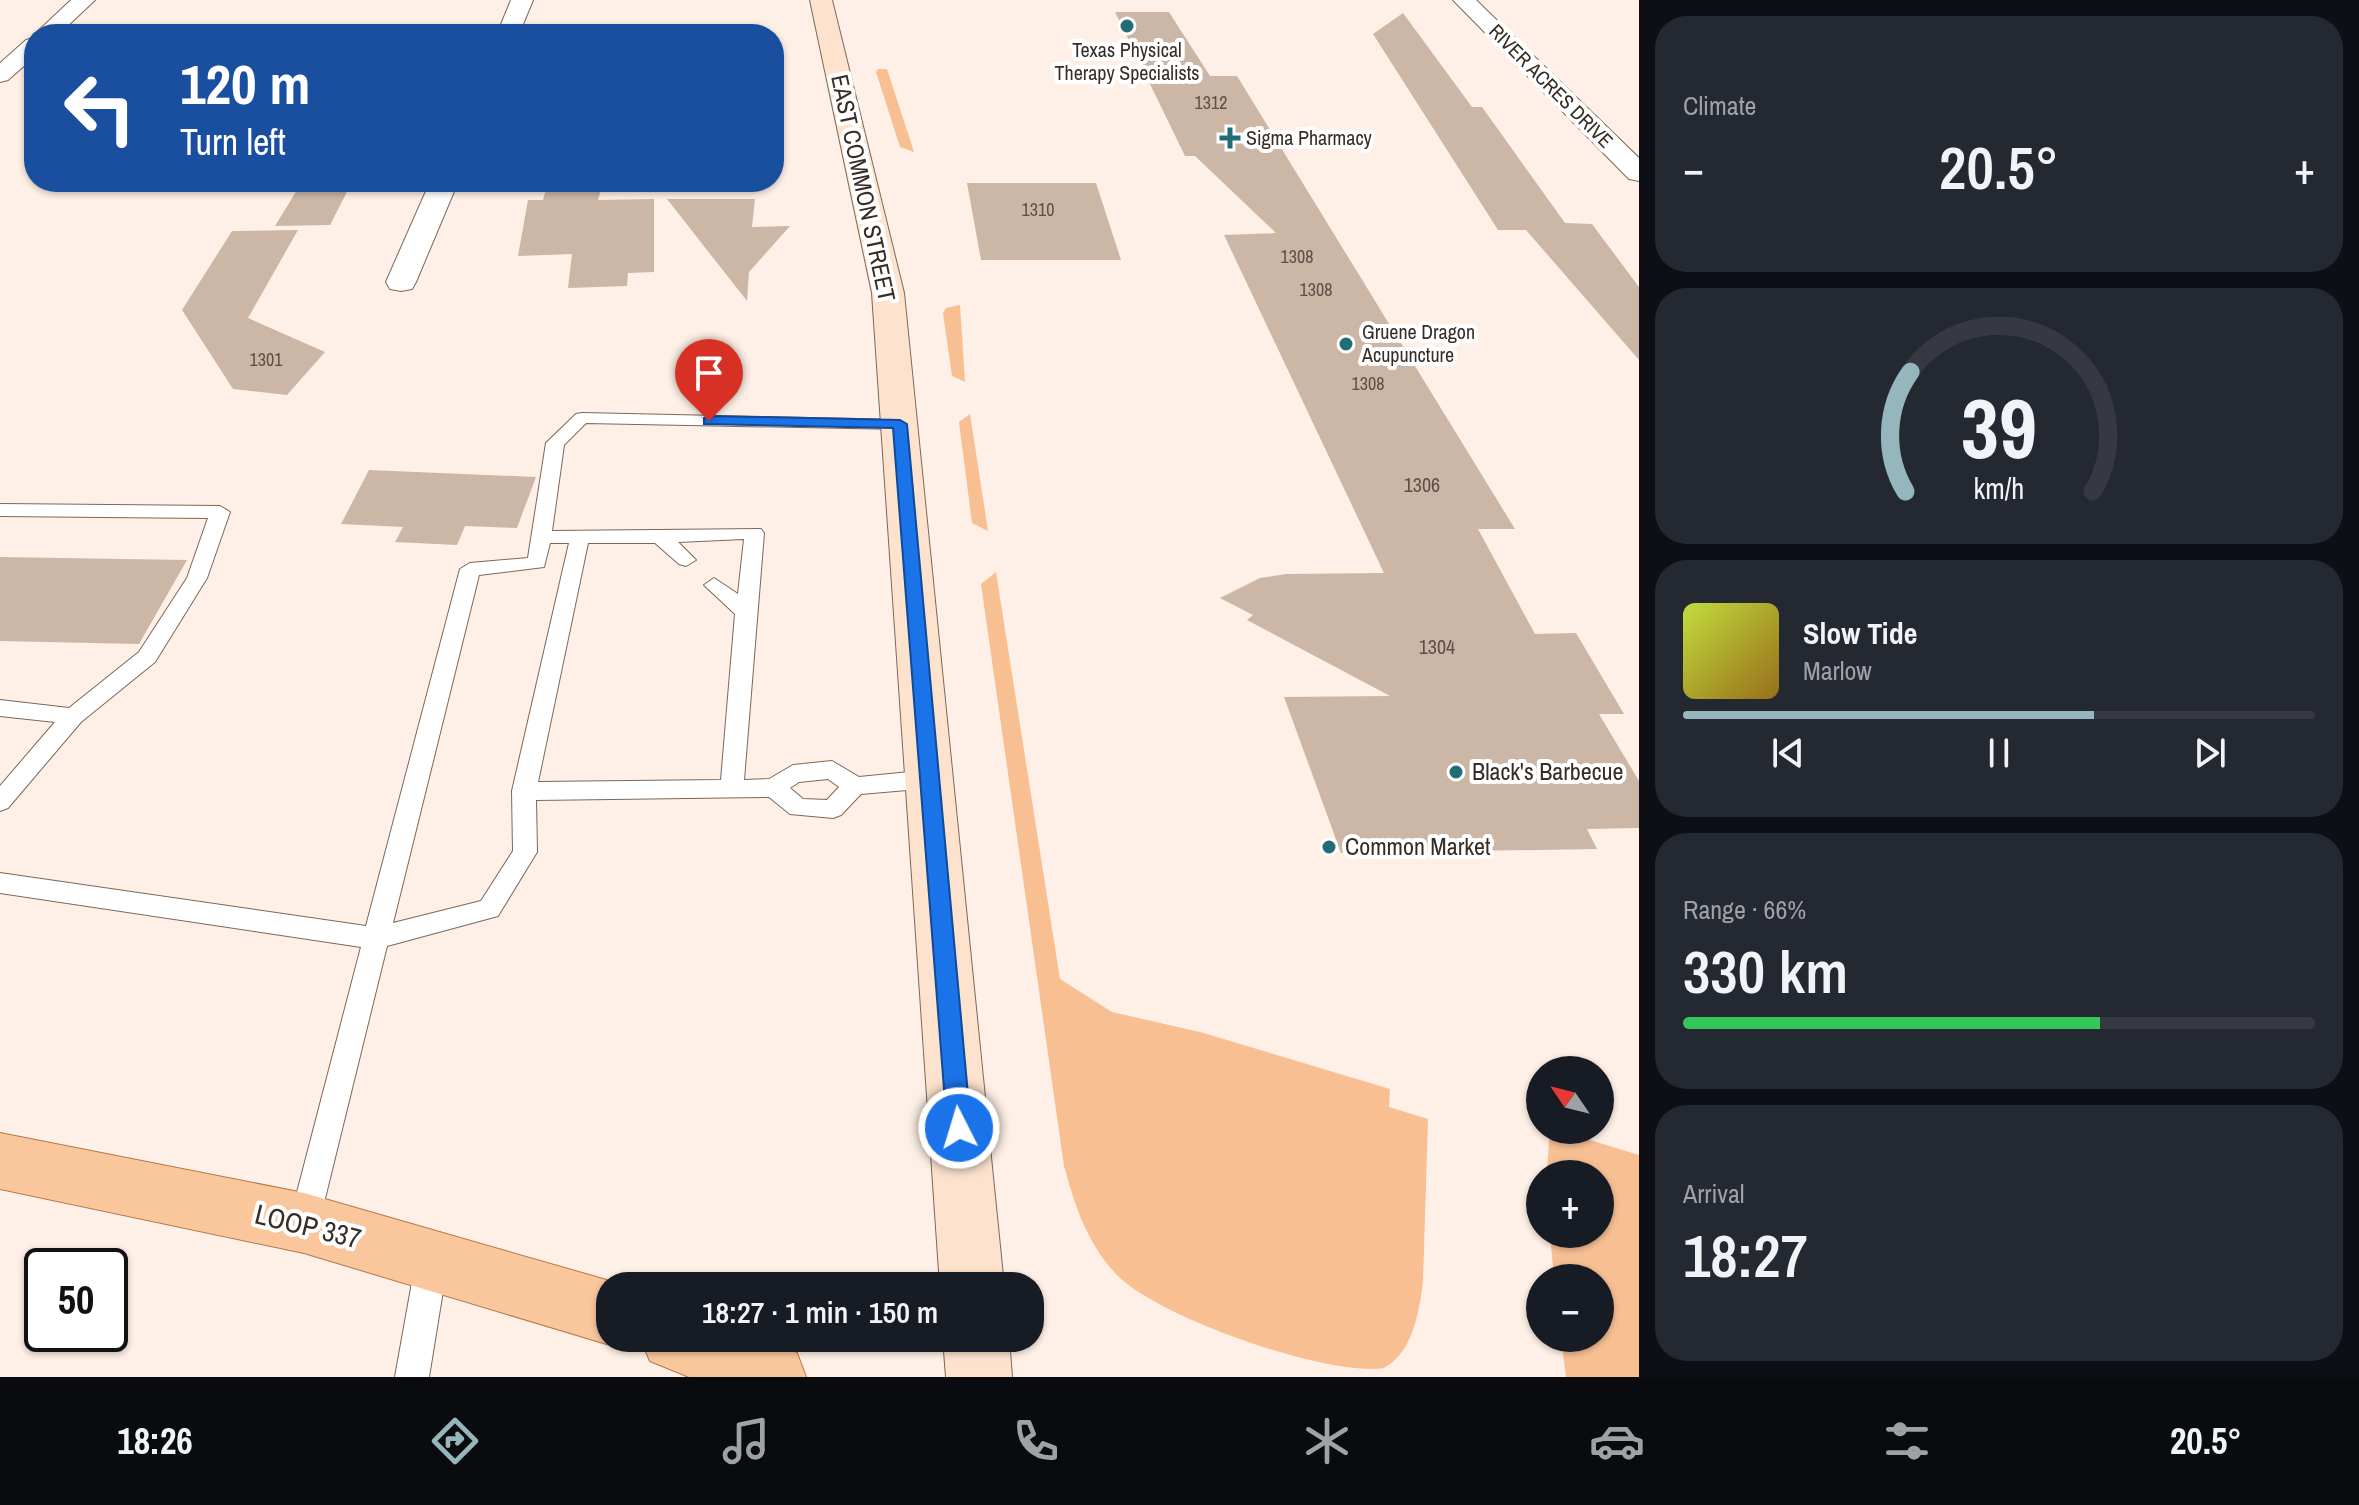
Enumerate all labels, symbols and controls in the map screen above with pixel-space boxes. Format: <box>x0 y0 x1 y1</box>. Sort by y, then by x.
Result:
marker: Texas Physical Therapy Specialists <box>1118 17 1136 35</box>
street label: RIVER ACRES DRIVE <box>1483 18 1619 154</box>
place label: Texas Physical Therapy Specialists <box>1055 36 1199 86</box>
text: 120 m <box>180 46 310 121</box>
icon: left <box>48 56 152 160</box>
street label: EAST COMMON STREET <box>824 71 904 304</box>
text: Climate <box>1683 88 1756 123</box>
house number: 1312 <box>1195 90 1227 115</box>
text: Turn left <box>180 118 286 166</box>
place label: Sigma Pharmacy <box>1246 124 1373 151</box>
text: 20.5° <box>1939 127 2059 208</box>
marker: Sigma Pharmacy <box>1221 129 1239 147</box>
text: − <box>1683 138 1704 198</box>
text: + <box>2294 138 2315 198</box>
house number: 1310 <box>1022 197 1054 222</box>
house number: 1308 <box>1281 244 1313 269</box>
house number: 1308 <box>1300 277 1332 302</box>
place label: Gruene Dragon Acupuncture <box>1361 318 1475 368</box>
marker: Gruene Dragon Acupuncture <box>1337 335 1355 353</box>
pin <box>675 339 743 421</box>
house number: 1301 <box>250 347 283 372</box>
icon: arrive <box>687 351 731 395</box>
house number: 1308 <box>1352 371 1384 396</box>
text: 39 <box>1961 372 2037 484</box>
text: km/h <box>1974 469 2024 508</box>
house number: 1306 <box>1404 471 1440 498</box>
text: Slow Tide <box>1803 613 1917 653</box>
house number: 1304 <box>1419 633 1455 660</box>
text: Marlow <box>1803 653 1872 688</box>
icon: previous <box>1766 731 1810 775</box>
icon: pause <box>1977 731 2021 775</box>
icon: next <box>2188 731 2232 775</box>
place label: Black's Barbecue <box>1472 755 1623 787</box>
marker: Black's Barbecue <box>1447 763 1465 781</box>
place label: Common Market <box>1345 830 1491 862</box>
marker: Common Market <box>1320 838 1338 856</box>
text: Range · 66% <box>1683 892 1806 927</box>
text: 330 km <box>1683 931 1848 1012</box>
north arrow <box>1526 1056 1614 1144</box>
map controls <box>1526 1056 1614 1352</box>
position arrow <box>917 1086 1001 1170</box>
button: + <box>1526 1160 1614 1248</box>
text: Arrival <box>1683 1176 1745 1211</box>
street label: LOOP 337 <box>251 1194 365 1258</box>
text: 18:27 <box>1683 1215 1808 1296</box>
speed limit sign: 50 <box>24 1248 128 1352</box>
button: − <box>1526 1264 1614 1352</box>
text: 18:27 · 1 min · 150 m <box>702 1292 938 1332</box>
icon: directions <box>427 1413 483 1469</box>
icon: music <box>718 1413 774 1469</box>
icon: phone <box>1008 1413 1064 1469</box>
icon: climate <box>1299 1413 1355 1469</box>
icon: car <box>1589 1413 1645 1469</box>
icon: filters <box>1879 1413 1935 1469</box>
text: 18:26 <box>117 1417 193 1465</box>
text: 20.5° <box>2170 1417 2242 1465</box>

